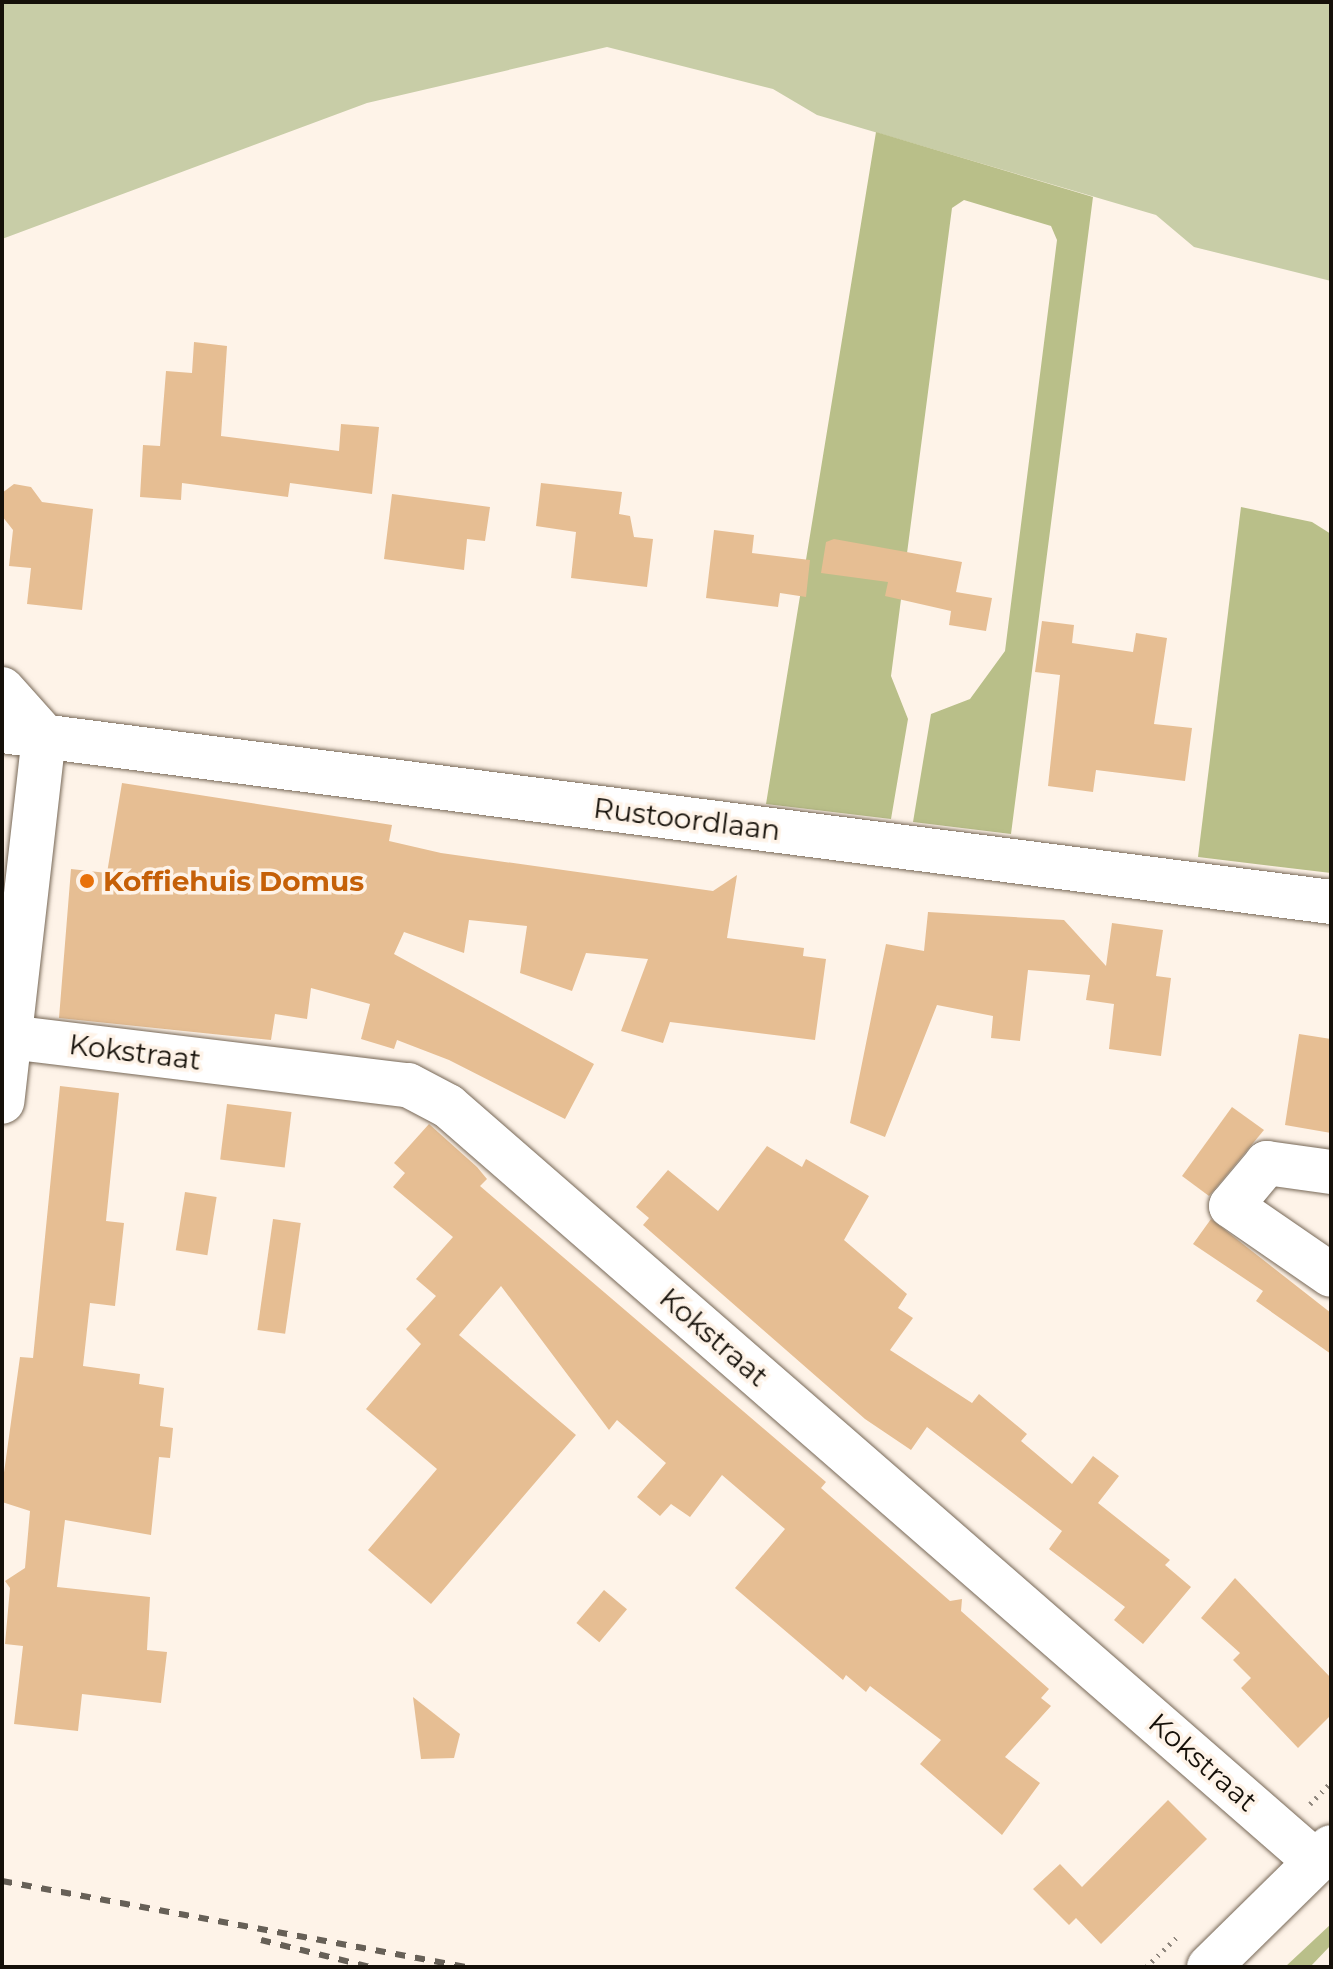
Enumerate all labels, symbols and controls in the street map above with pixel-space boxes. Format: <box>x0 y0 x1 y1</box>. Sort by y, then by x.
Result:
street label: Rustoordlaan <box>592 791 782 847</box>
place label: Koffiehuis Domus <box>103 864 364 898</box>
marker: Koffiehuis Domus <box>78 872 96 890</box>
street label: Kokstraat <box>67 1027 203 1077</box>
street label: Kokstraat <box>653 1281 775 1393</box>
street label: Kokstraat <box>1142 1706 1264 1818</box>

